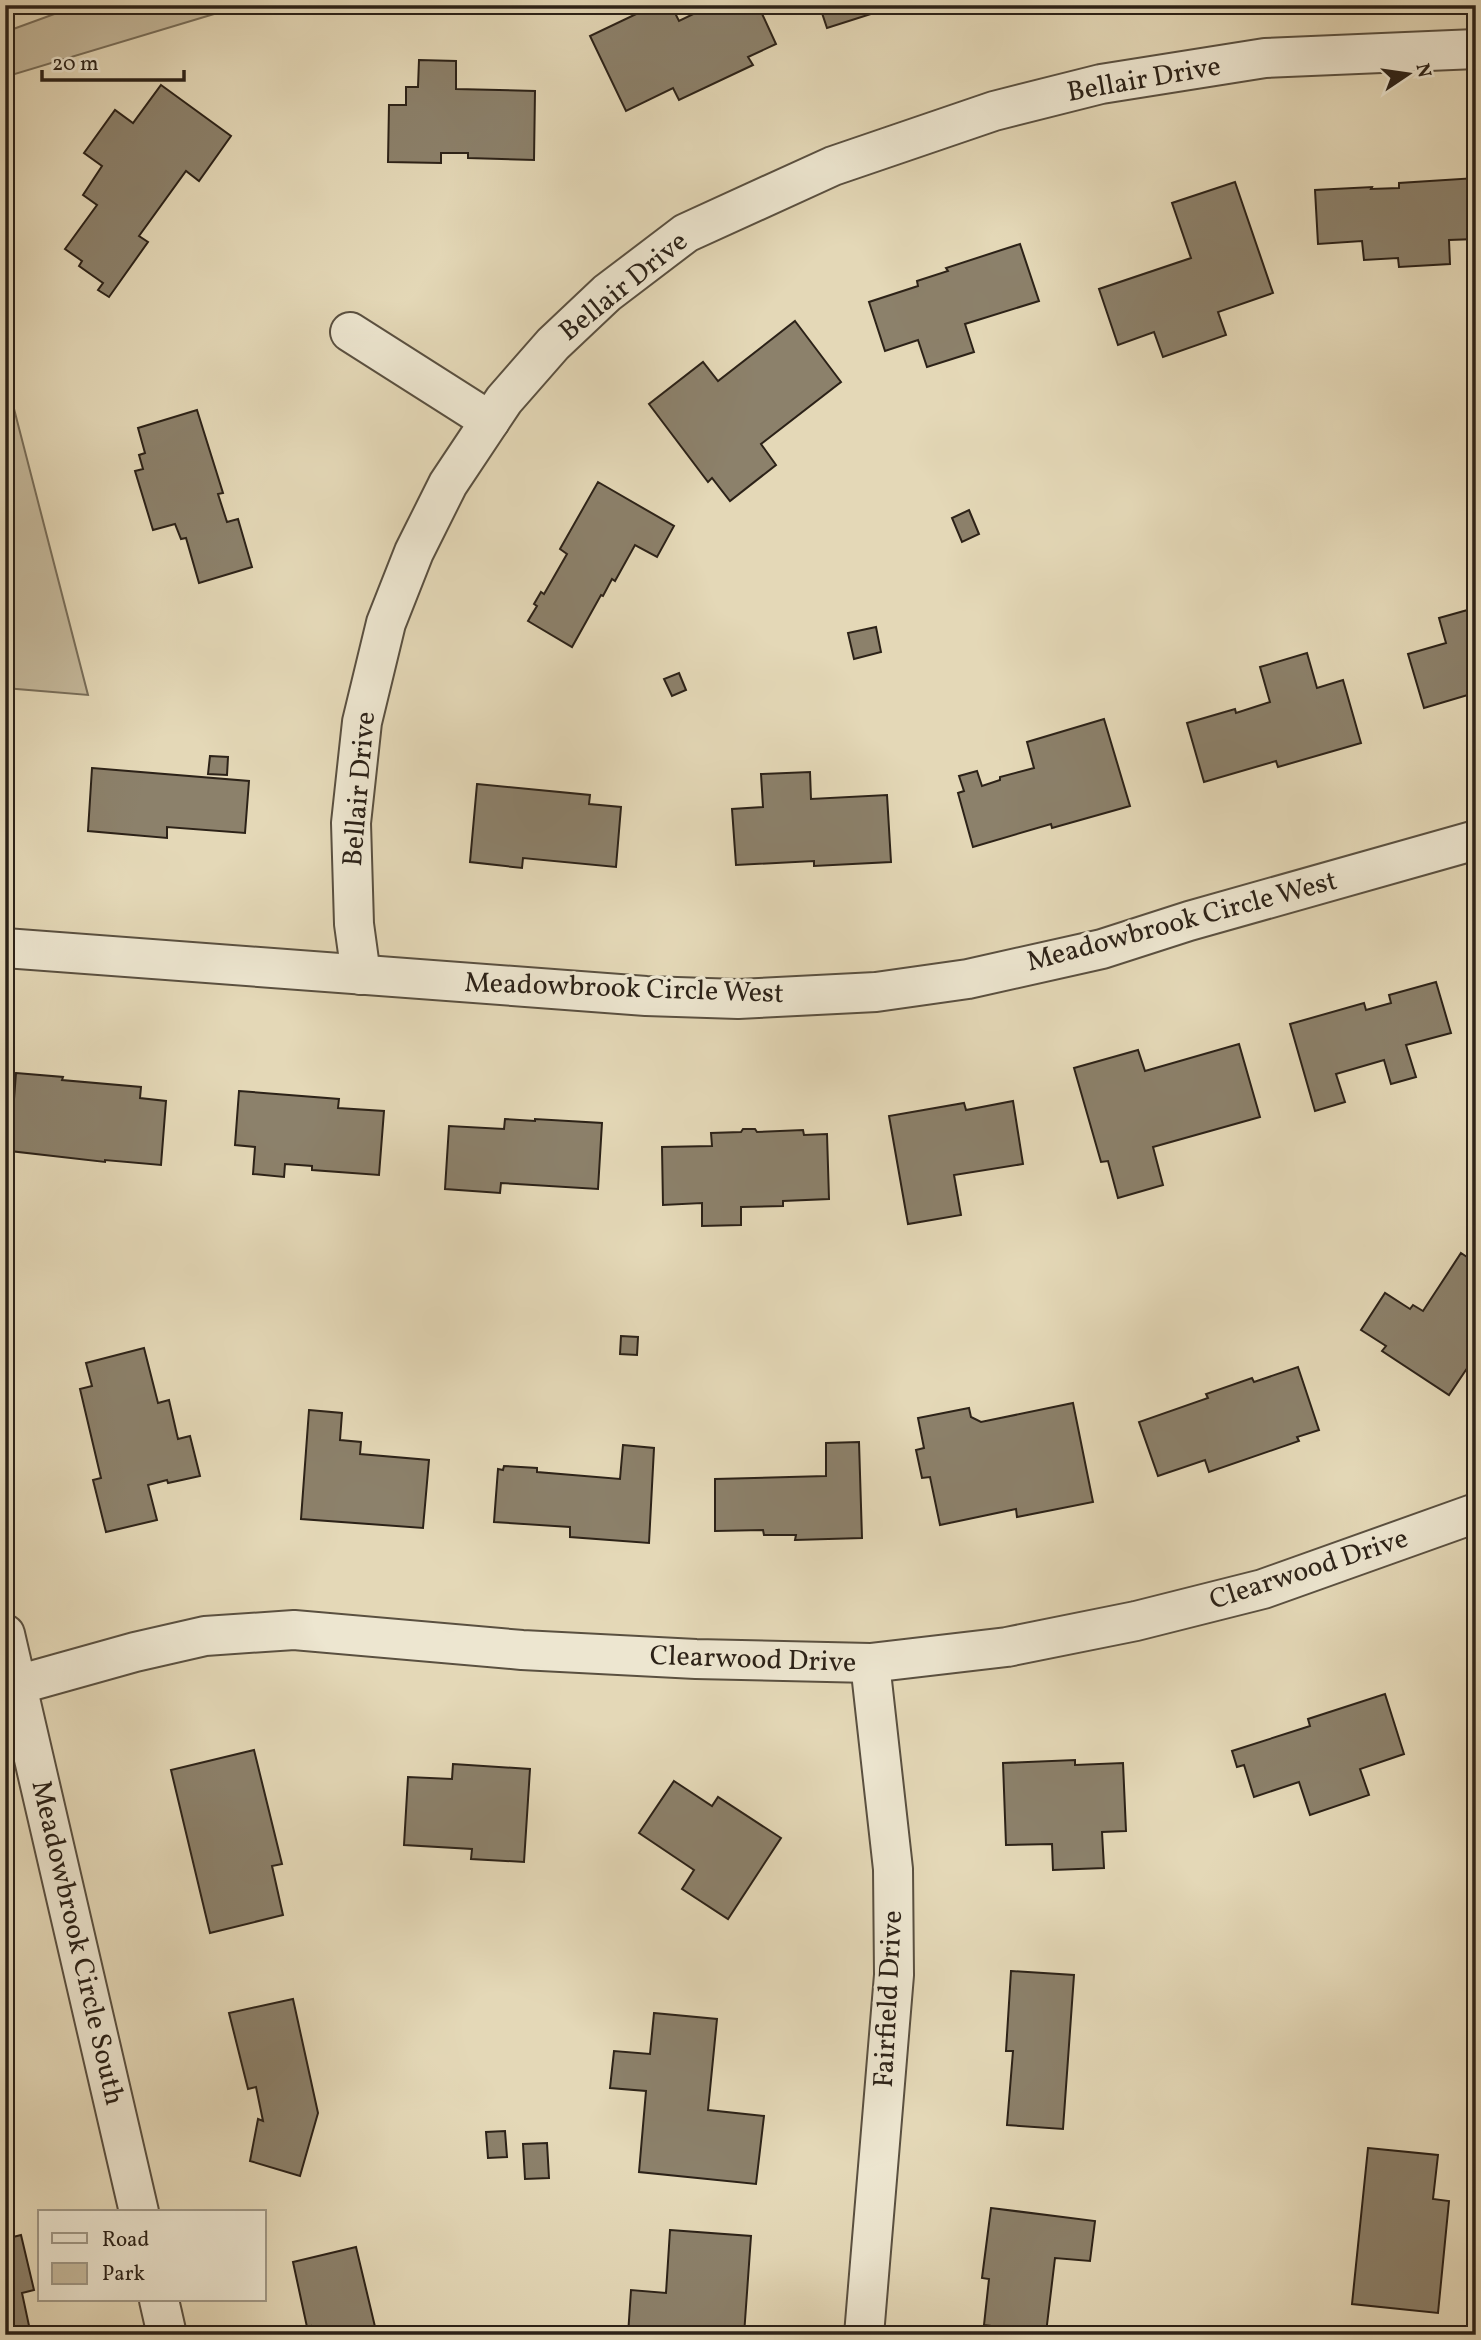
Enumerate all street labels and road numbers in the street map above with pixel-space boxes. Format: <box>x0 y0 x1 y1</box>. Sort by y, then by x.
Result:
street label: Bellair Drive <box>1064 47 1224 113</box>
street label: Bellair Drive <box>551 223 697 351</box>
street label: Bellair Drive <box>334 710 386 868</box>
street label: Meadowbrook Circle West <box>1022 862 1342 982</box>
street label: Meadowbrook Circle West <box>464 964 784 1014</box>
street label: Clearwood Drive <box>1205 1520 1413 1620</box>
street label: Clearwood Drive <box>649 1637 857 1683</box>
street label: Meadowbrook Circle South <box>21 1777 133 2109</box>
street label: Fairfield Drive <box>865 1909 913 2089</box>

